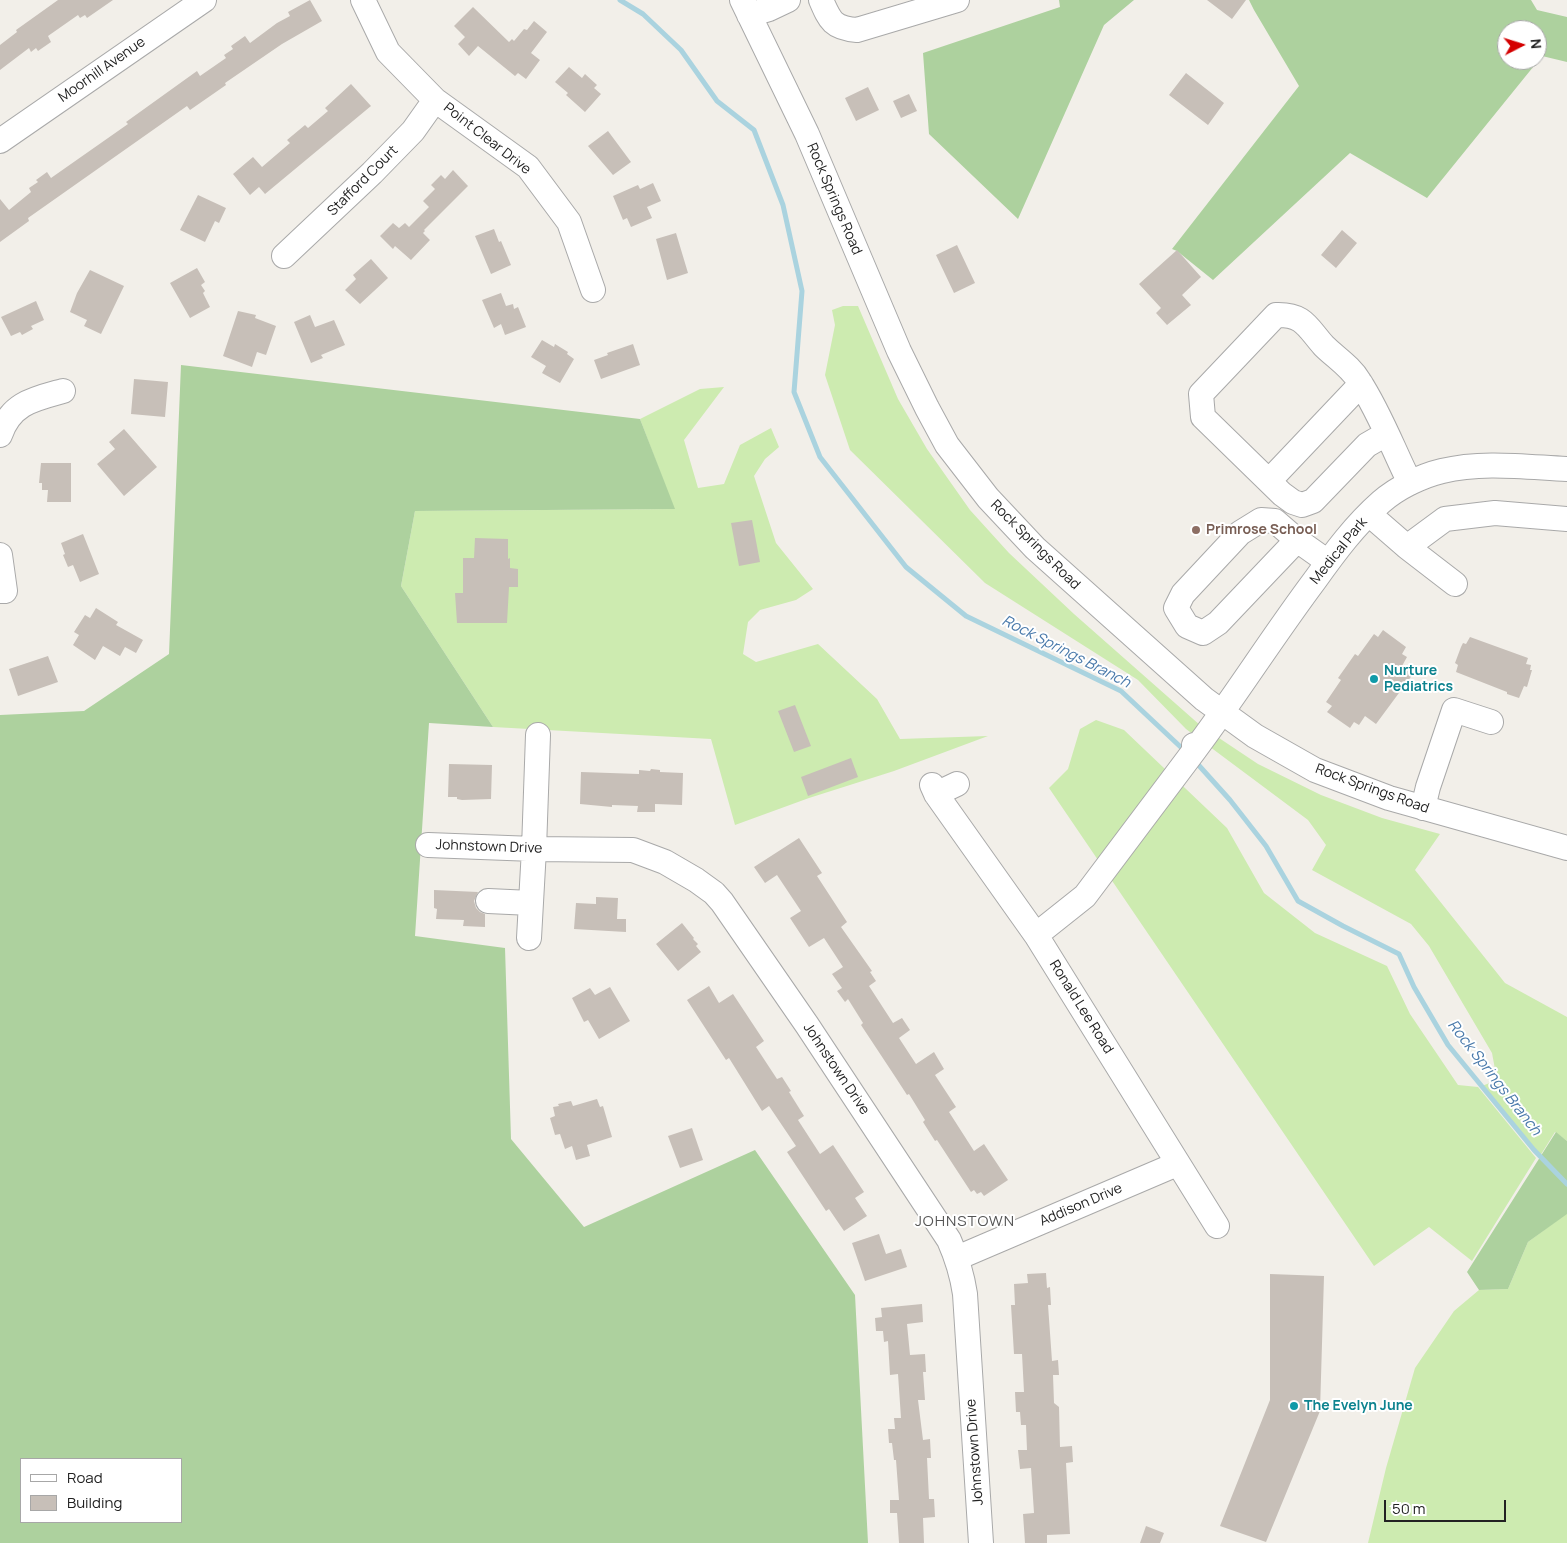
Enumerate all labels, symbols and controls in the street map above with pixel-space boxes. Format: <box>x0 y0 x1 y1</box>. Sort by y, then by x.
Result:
north arrow <box>1497 20 1547 70</box>
street label: Moorhill Avenue <box>55 34 149 106</box>
text: N <box>1527 38 1546 50</box>
street label: Point Clear Drive <box>440 100 534 178</box>
street label: Rock Springs Road <box>803 141 865 257</box>
street label: Stafford Court <box>324 142 402 220</box>
street label: Rock Springs Road <box>987 497 1083 593</box>
street label: Medical Park <box>1307 514 1371 588</box>
place label: Primrose School <box>1206 522 1317 538</box>
marker: Primrose School <box>1190 524 1202 536</box>
water label: Rock Springs Branch <box>999 612 1133 692</box>
place label: Nurture Pediatrics <box>1384 663 1453 696</box>
marker: Nurture Pediatrics <box>1368 673 1380 685</box>
street label: Rock Springs Road <box>1313 761 1431 817</box>
street label: Johnstown Drive <box>435 837 543 857</box>
street label: Ronald Lee Road <box>1046 957 1116 1057</box>
water label: Rock Springs Branch <box>1443 1017 1545 1139</box>
street label: Johnstown Drive <box>799 1020 873 1118</box>
street label: Addison Drive <box>1037 1180 1125 1230</box>
district label: JOHNSTOWN <box>914 1213 1016 1231</box>
street label: Johnstown Drive <box>963 1398 987 1506</box>
place label: The Evelyn June <box>1304 1398 1413 1414</box>
marker: The Evelyn June <box>1288 1400 1300 1412</box>
legend <box>20 1458 182 1523</box>
text: Road <box>67 1467 103 1488</box>
scale bar <box>1387 1490 1510 1522</box>
text: Building <box>67 1492 122 1513</box>
text: 50 m <box>1392 1498 1426 1519</box>

